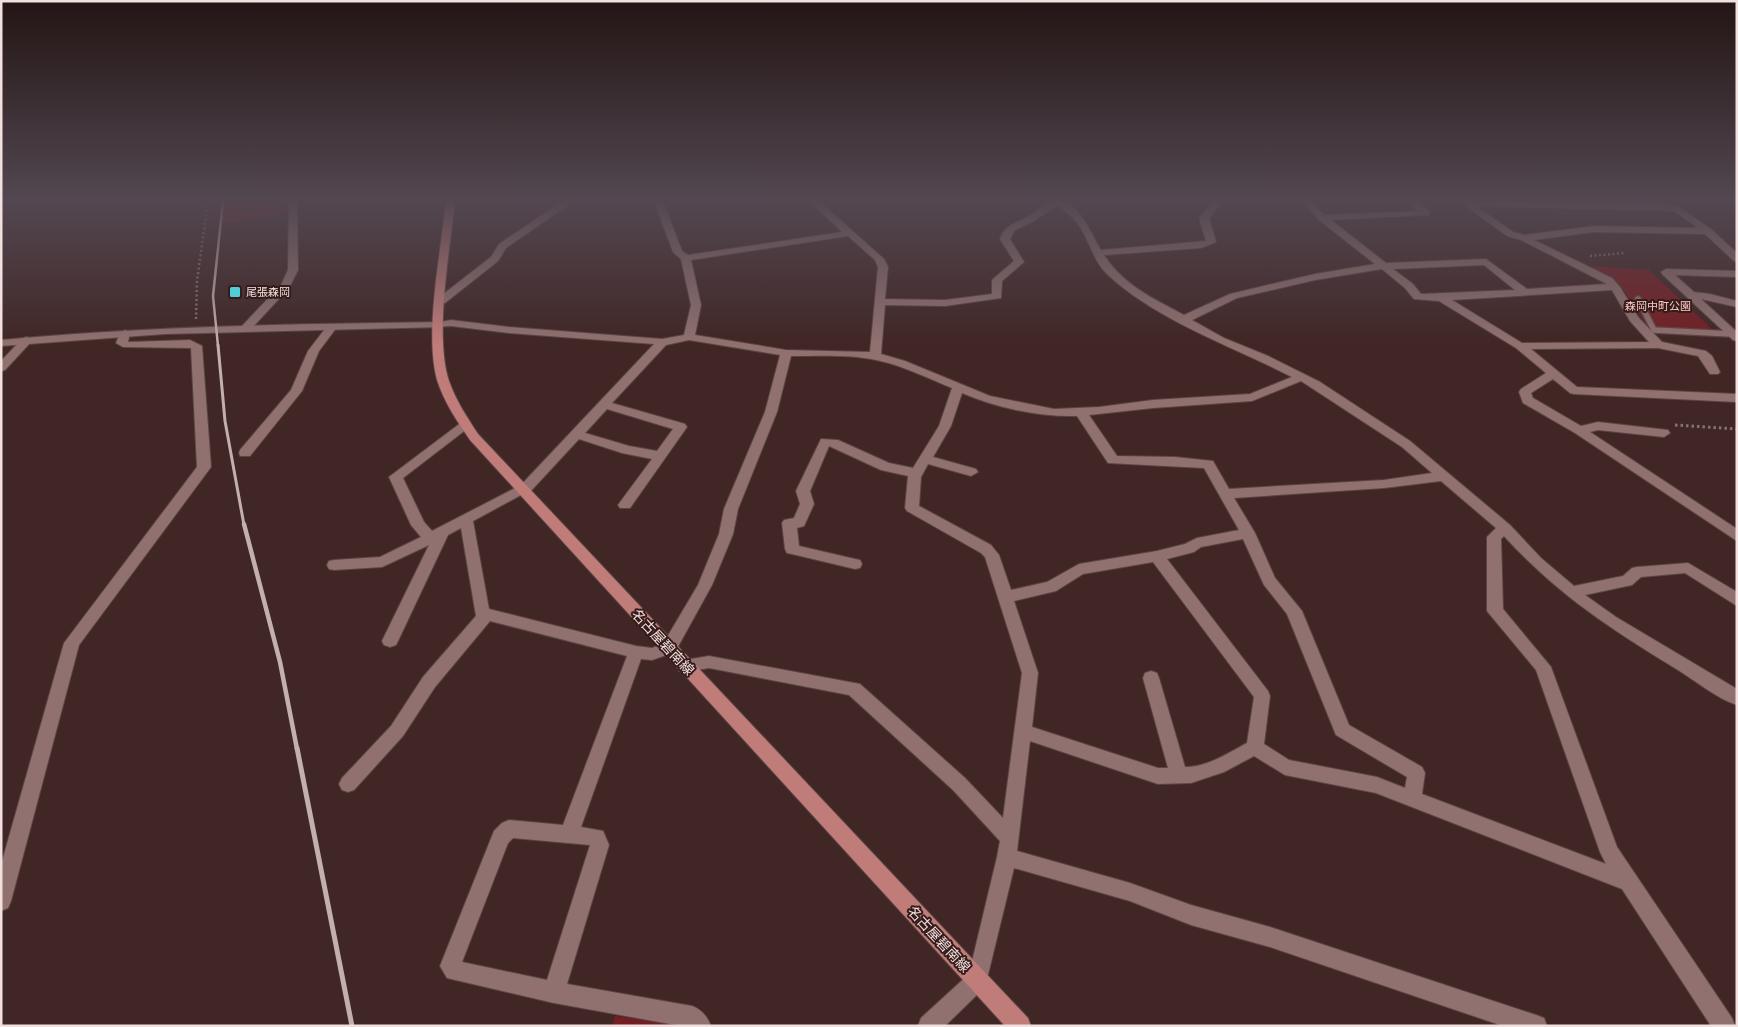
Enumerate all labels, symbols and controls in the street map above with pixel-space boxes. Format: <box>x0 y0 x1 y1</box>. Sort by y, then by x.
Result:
marker: 尾張森岡 <box>228 285 242 299</box>
place label: 尾張森岡 <box>246 285 290 299</box>
park label: 森岡中町公園 <box>1625 299 1691 313</box>
street label: 名古屋碧南線 <box>628 605 698 679</box>
street label: 名古屋碧南線 <box>904 902 974 976</box>

